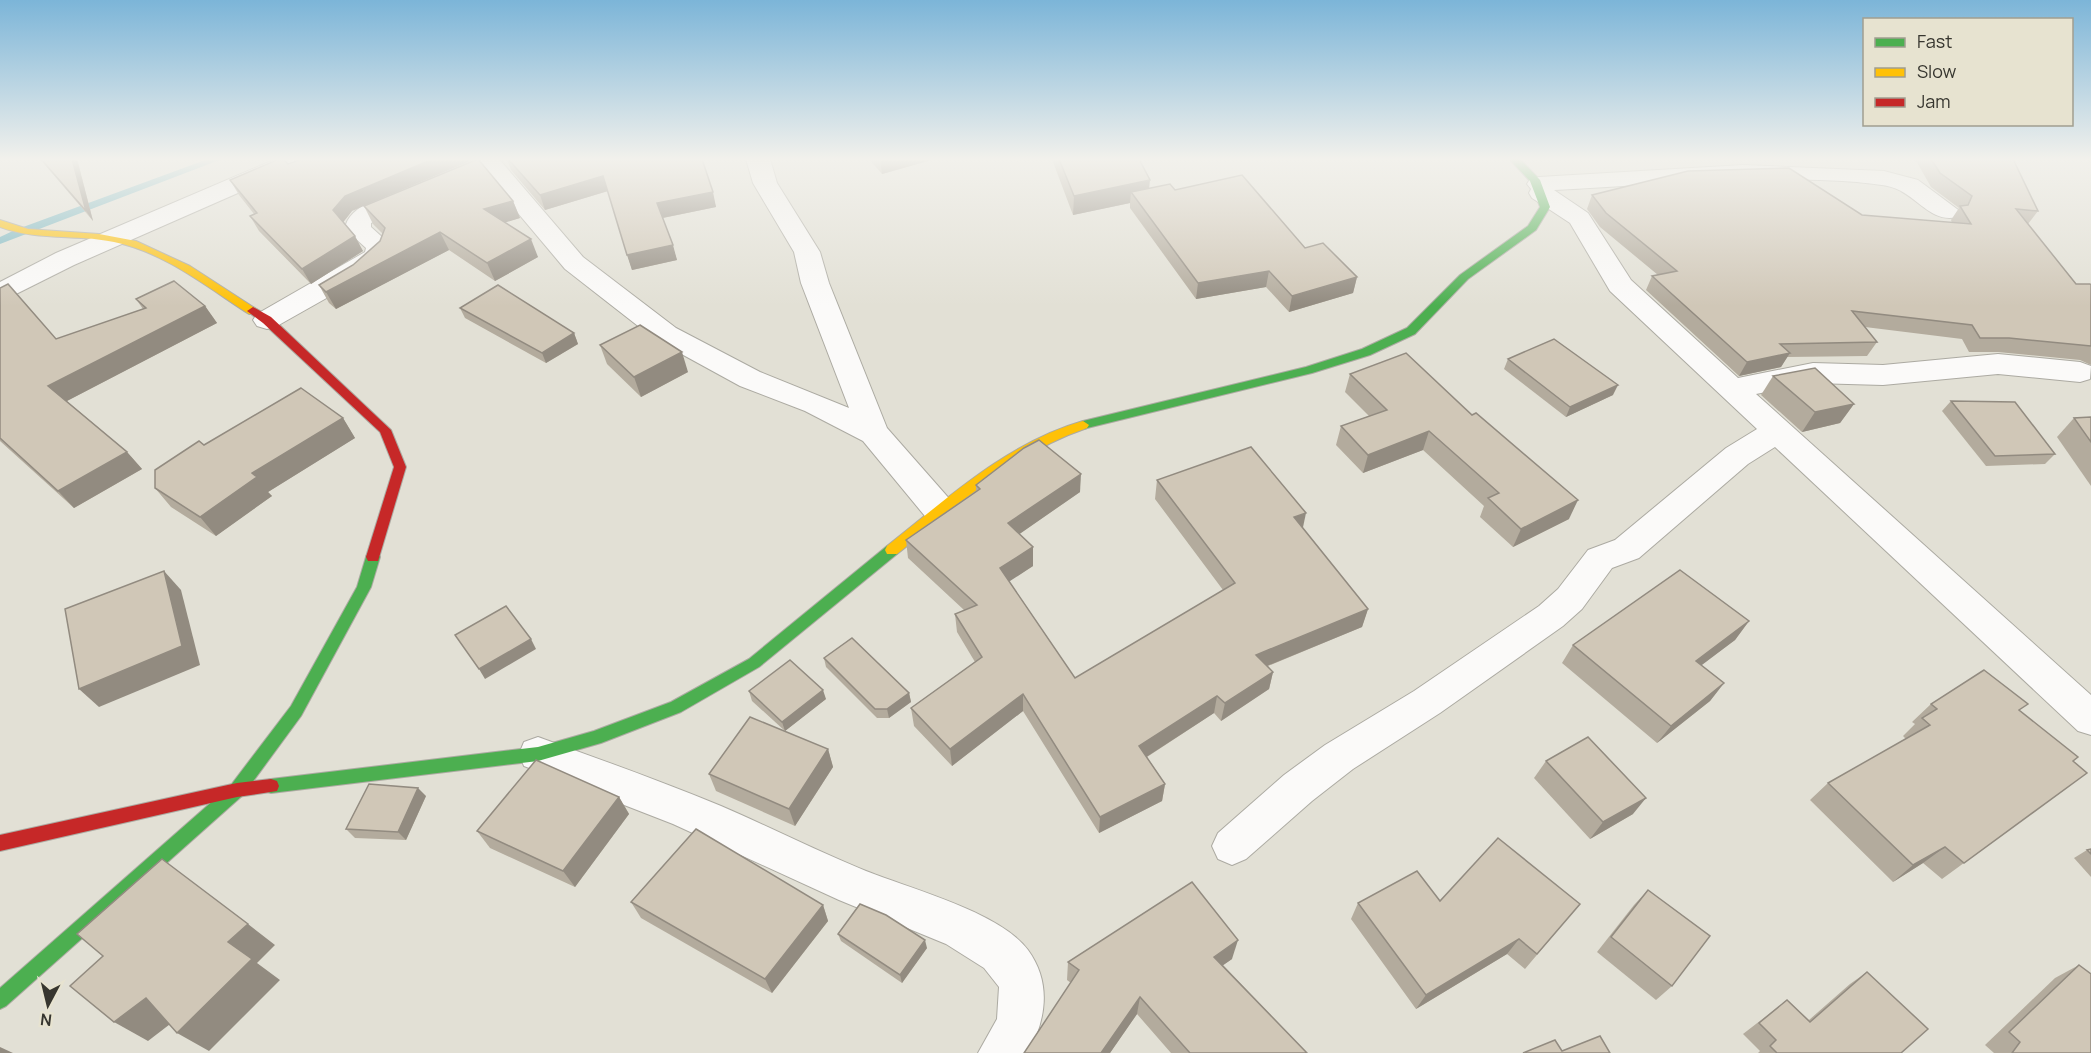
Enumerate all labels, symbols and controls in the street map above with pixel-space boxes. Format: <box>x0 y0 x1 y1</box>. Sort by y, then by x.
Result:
legend <box>1863 18 2073 126</box>
text: Fast <box>1917 29 1952 53</box>
text: Slow <box>1917 59 1957 83</box>
text: Jam <box>1917 89 1951 113</box>
north arrow <box>18 975 78 1035</box>
text: N <box>39 1008 53 1032</box>

